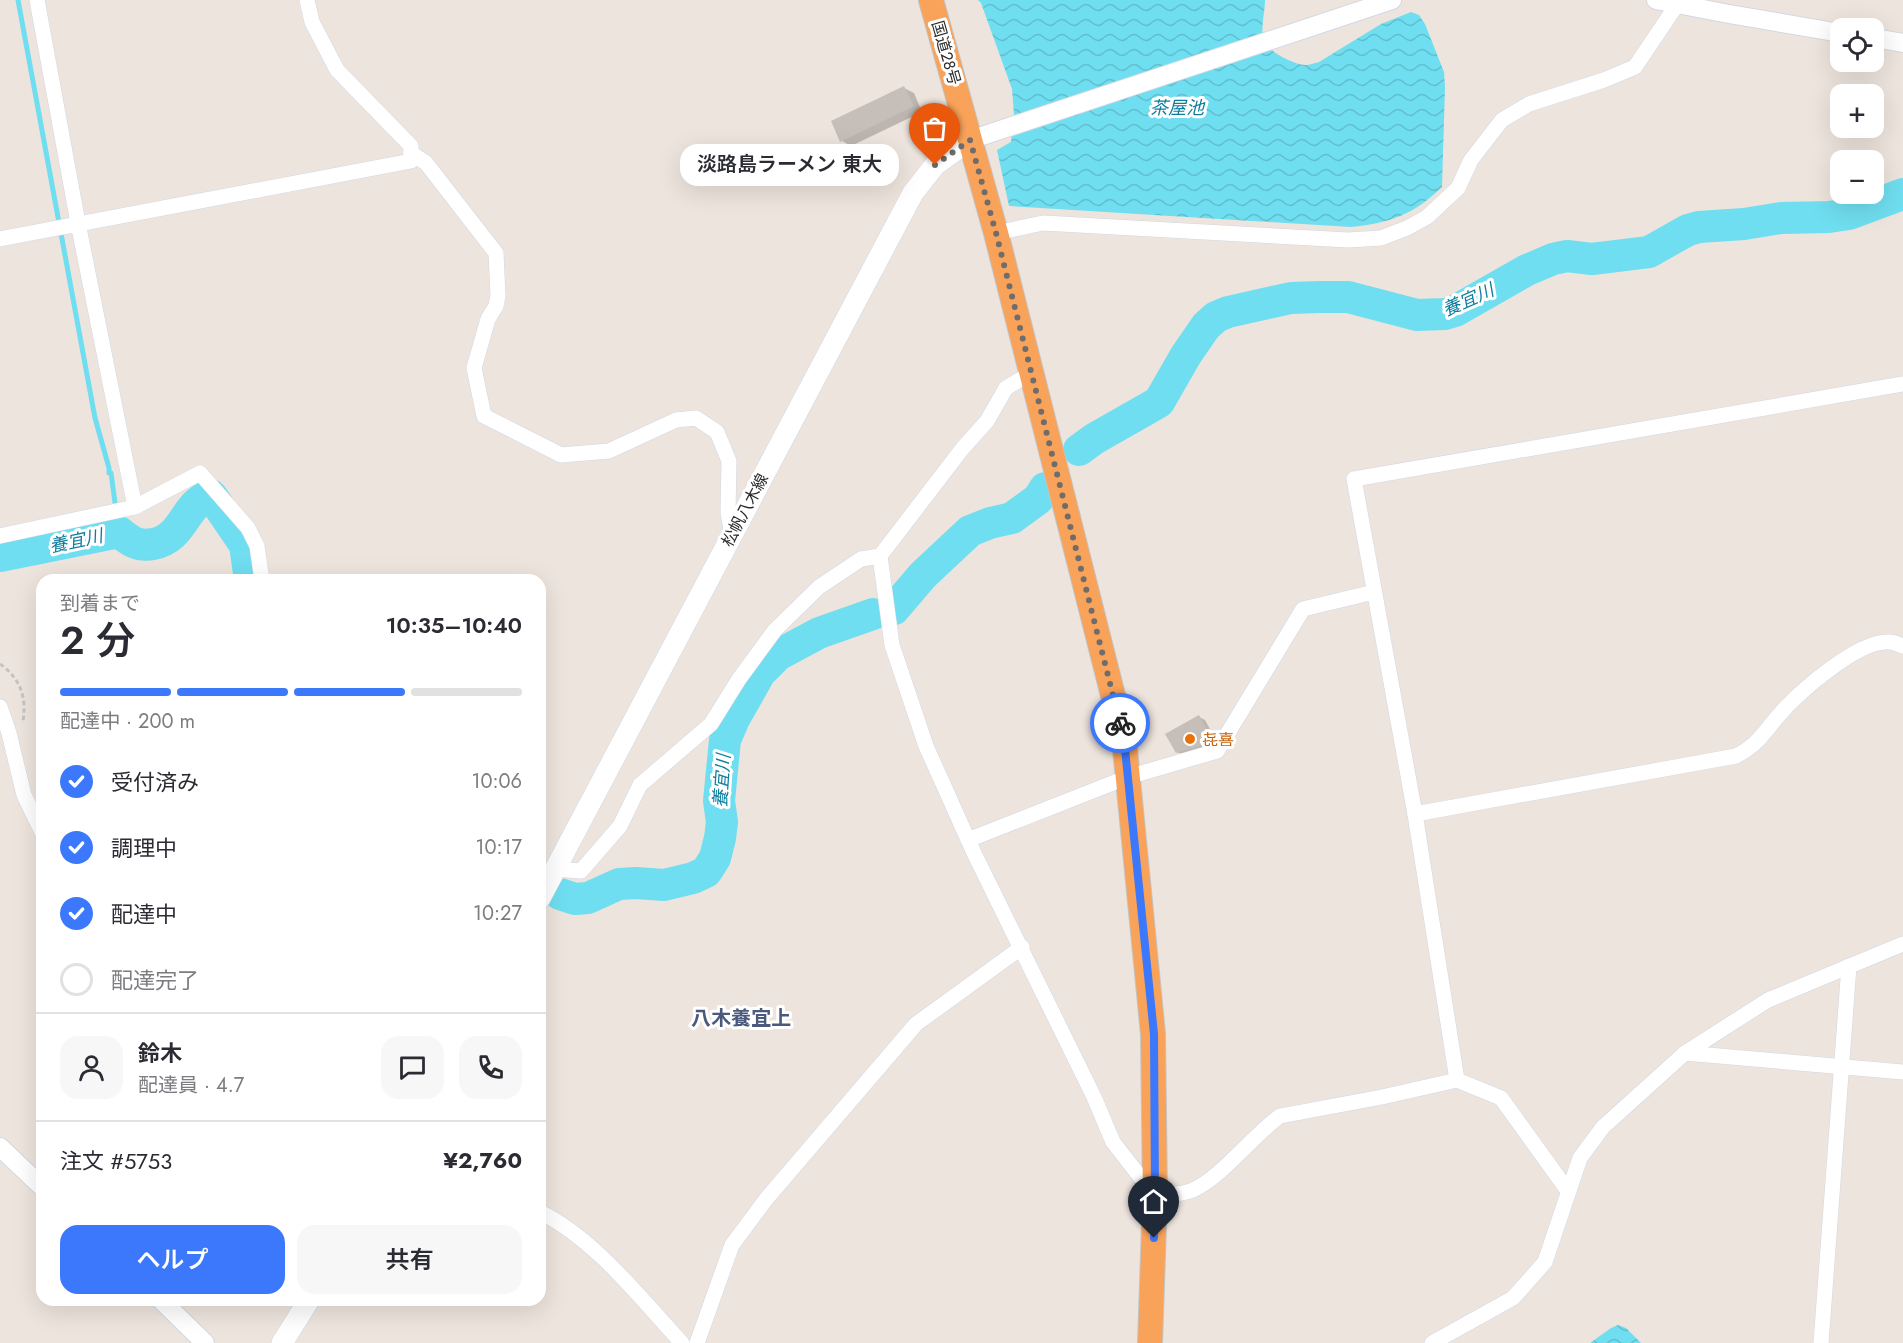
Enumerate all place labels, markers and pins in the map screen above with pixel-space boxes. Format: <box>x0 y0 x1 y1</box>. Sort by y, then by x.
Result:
pin <box>909 103 960 165</box>
callout: 淡路島ラーメン 東大 <box>680 144 899 186</box>
place label: 㐂喜 <box>1202 728 1234 751</box>
marker: 㐂喜 <box>1183 732 1197 746</box>
pin <box>1128 1176 1179 1238</box>

